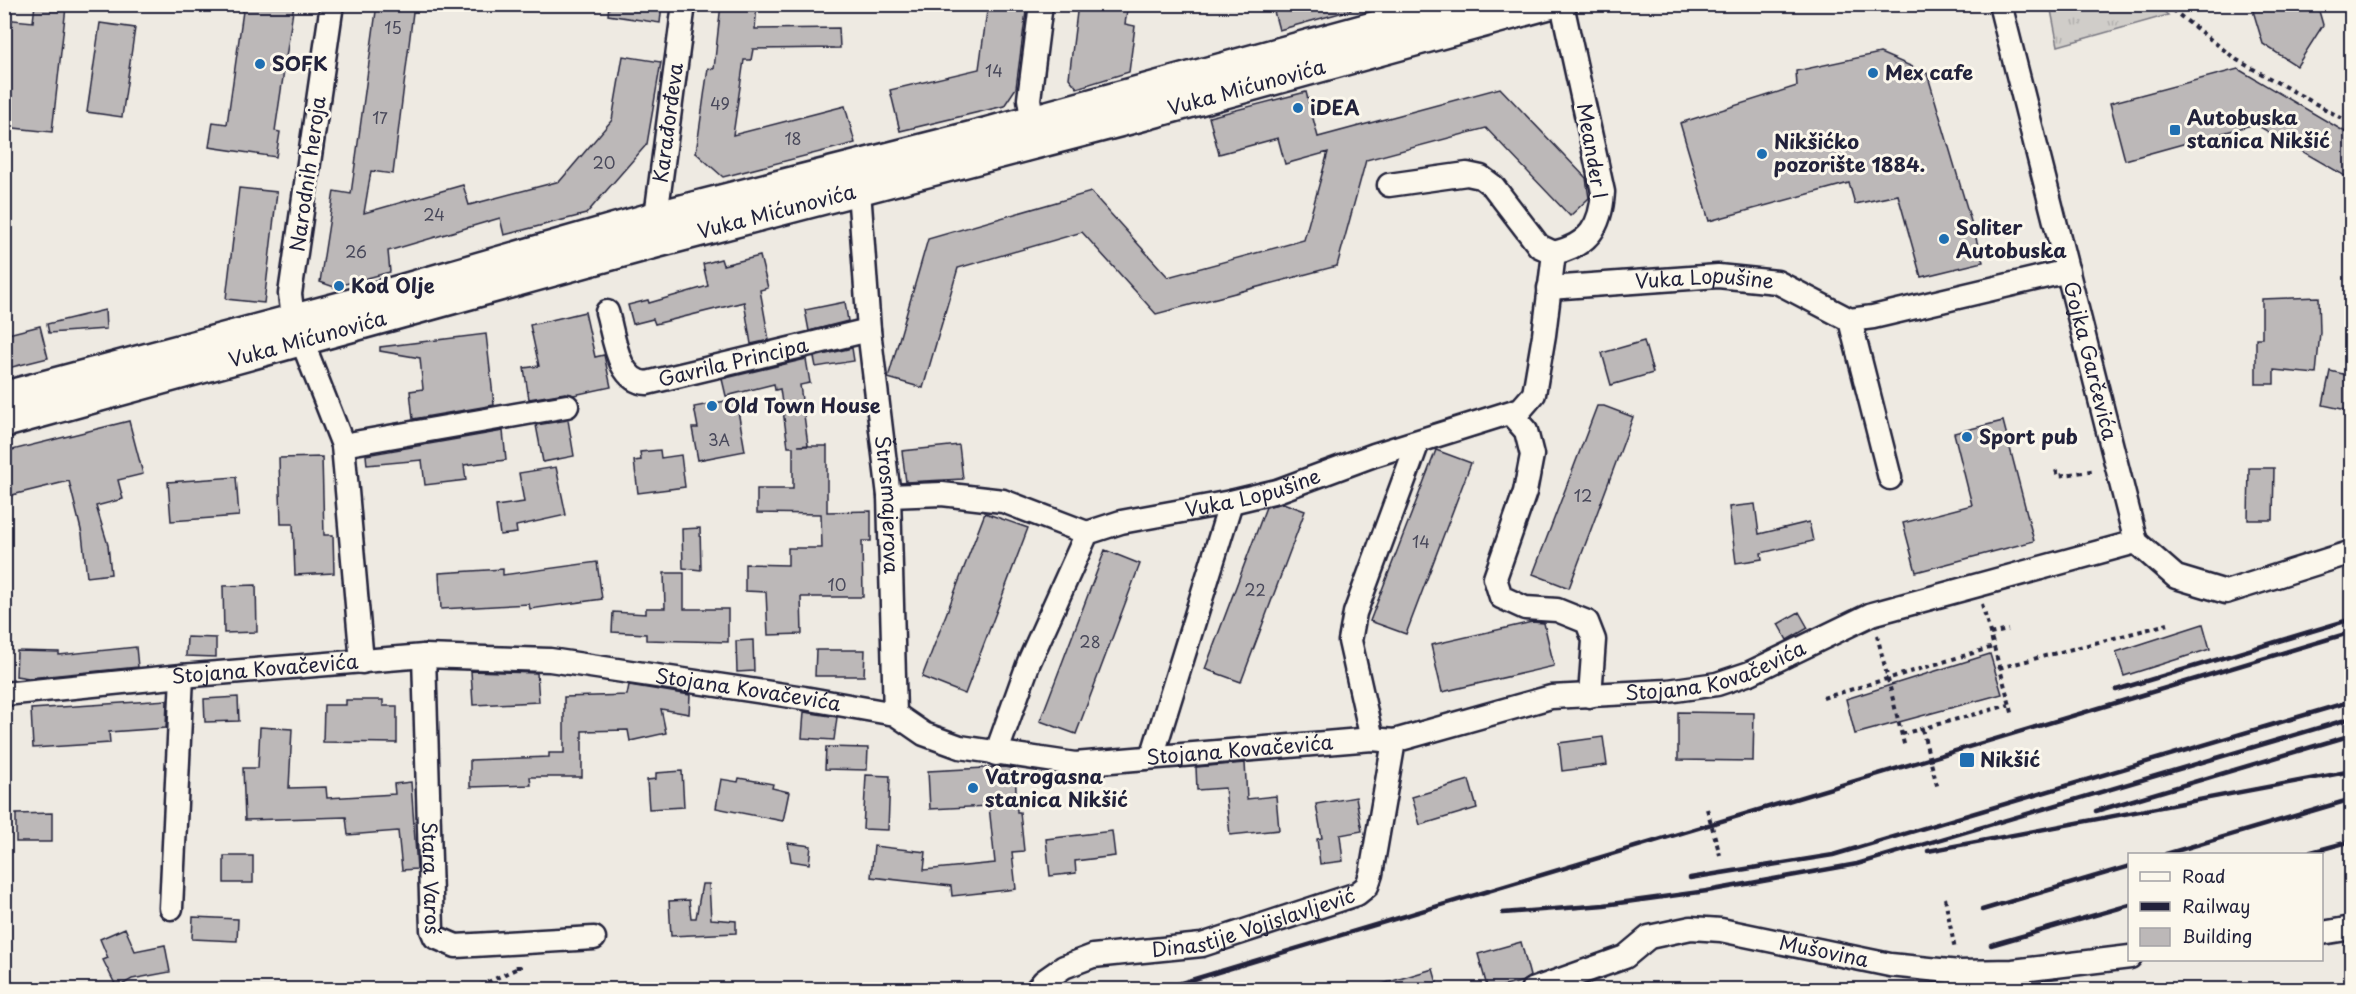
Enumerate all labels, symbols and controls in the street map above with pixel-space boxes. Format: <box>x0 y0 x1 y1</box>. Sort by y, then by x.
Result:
house number: 15 <box>384 15 402 39</box>
place label: SOFK <box>272 48 328 78</box>
street label: Vuka Mićunovića <box>1164 51 1329 123</box>
marker: SOFK <box>253 57 267 71</box>
place label: Mex cafe <box>1885 57 1973 87</box>
house number: 14 <box>985 58 1003 82</box>
street label: Karađorđeva <box>645 60 690 185</box>
marker: Mex cafe <box>1866 66 1880 80</box>
house number: 49 <box>710 91 730 115</box>
place label: iDEA <box>1310 92 1360 122</box>
street label: Narodnih heroja <box>281 94 333 254</box>
marker: iDEA <box>1291 101 1305 115</box>
street label: Meander I <box>1570 101 1616 201</box>
place label: Autobuska stanica Nikšić <box>2187 102 2330 155</box>
house number: 17 <box>372 105 388 129</box>
marker: Autobuska stanica Nikšić <box>2168 123 2182 137</box>
house number: 18 <box>784 126 802 150</box>
place label: Nikšićko pozorište 1884. <box>1774 126 1925 179</box>
marker: Nikšićko pozorište 1884. <box>1755 147 1769 161</box>
house number: 20 <box>593 150 615 174</box>
street label: Vuka Mićunovića <box>694 176 859 246</box>
house number: 24 <box>423 202 445 226</box>
place label: Soliter Autobuska <box>1956 212 2067 265</box>
marker: Soliter Autobuska <box>1937 232 1951 246</box>
house number: 26 <box>345 239 367 263</box>
street label: Vuka Lopušine <box>1634 259 1775 296</box>
place label: Kod Olje <box>351 270 435 300</box>
street label: Gojka Garčevića <box>2057 278 2126 444</box>
marker: Kod Olje <box>332 279 346 293</box>
street label: Vuka Mićunovića <box>225 302 390 374</box>
street label: Gavrila Principa <box>655 329 811 394</box>
place label: Old Town House <box>724 390 881 420</box>
marker: Old Town House <box>705 399 719 413</box>
place label: Sport pub <box>1979 421 2078 451</box>
house number: 3A <box>708 427 730 451</box>
marker: Sport pub <box>1960 430 1974 444</box>
street label: Štrosmajerova <box>868 434 907 575</box>
street label: Vuka Lopušine <box>1183 460 1325 524</box>
house number: 12 <box>1574 483 1592 507</box>
house number: 14 <box>1412 529 1430 553</box>
house number: 10 <box>828 572 846 596</box>
house number: 22 <box>1244 577 1266 601</box>
house number: 28 <box>1079 629 1101 653</box>
street label: Stojana Kovačevića <box>1624 632 1811 707</box>
street label: Stojana Kovačevića <box>170 645 360 691</box>
street label: Stojana Kovačevića <box>653 660 844 718</box>
street label: Stojana Kovačevića <box>1145 726 1335 772</box>
place label: Nikšić <box>1980 744 2040 774</box>
marker: Nikšić <box>1958 751 1976 769</box>
place label: Vatrogasna stanica Nikšić <box>985 761 1128 814</box>
marker: Vatrogasna stanica Nikšić <box>966 781 980 795</box>
street label: Stara Varoš <box>415 821 448 935</box>
legend <box>2128 853 2323 961</box>
text: Road <box>2182 862 2226 889</box>
street label: Dinastije Vojislavljević <box>1150 880 1359 964</box>
text: Railway <box>2182 892 2250 919</box>
text: Building <box>2182 922 2252 949</box>
street label: Mušovina <box>1777 926 1872 974</box>

